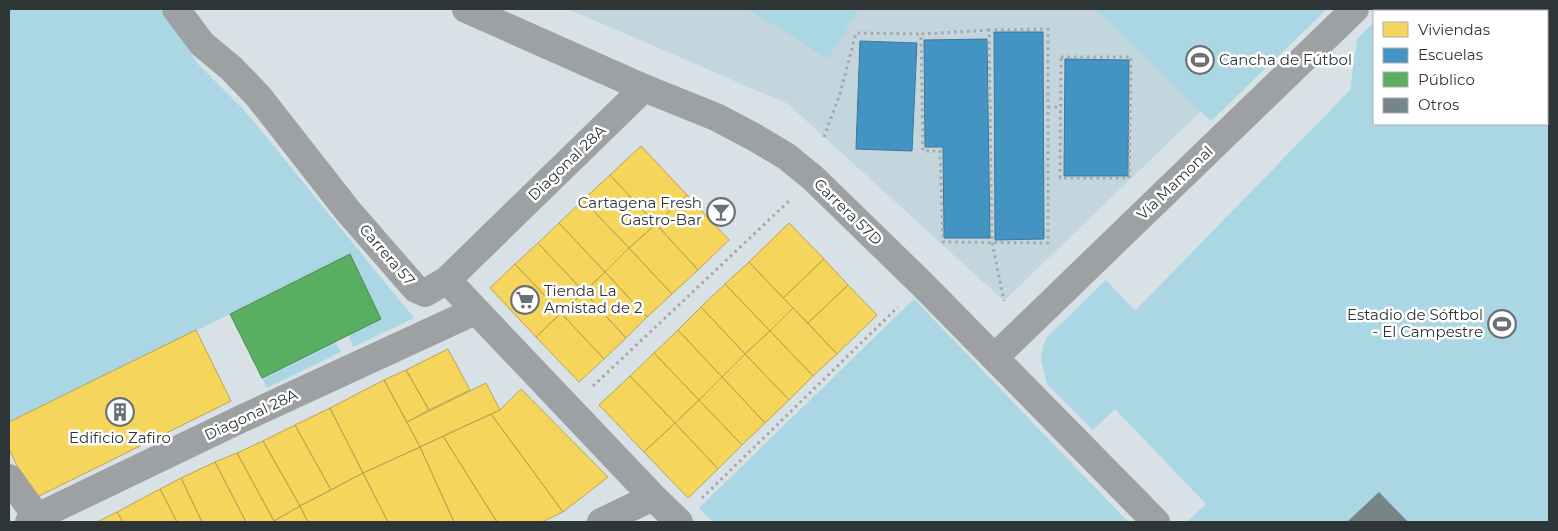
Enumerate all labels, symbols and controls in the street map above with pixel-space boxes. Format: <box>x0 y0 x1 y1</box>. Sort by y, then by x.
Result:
legend <box>1373 10 1548 125</box>
text: Viviendas <box>1418 20 1490 39</box>
sports icon: Cancha de Fútbol <box>1185 45 1215 75</box>
text: Escuelas <box>1418 45 1483 64</box>
place label: Cancha de Fútbol <box>1219 50 1352 69</box>
text: Público <box>1418 70 1475 89</box>
text: Otros <box>1418 95 1459 114</box>
street label: Diagonal 28A <box>524 121 610 204</box>
street label: Vía Mamonal <box>1133 142 1217 224</box>
street label: Carrera 57D <box>810 174 887 249</box>
place label: Cartagena Fresh Gastro-Bar <box>578 193 702 229</box>
bar icon: Cartagena Fresh Gastro-Bar <box>706 197 736 227</box>
street label: Carrera 57 <box>355 220 419 289</box>
place label: Tienda La Amistad de 2 <box>544 281 642 317</box>
supermarket icon: Tienda La Amistad de 2 <box>510 285 540 315</box>
place label: Estadio de Sóftbol - El Campestre <box>1347 305 1483 341</box>
sports icon: Estadio de Sóftbol - El Campestre <box>1487 309 1517 339</box>
street label: Diagonal 28A <box>201 385 301 444</box>
building icon: Edificio Zafiro <box>105 397 135 427</box>
place label: Edificio Zafiro <box>69 428 171 447</box>

